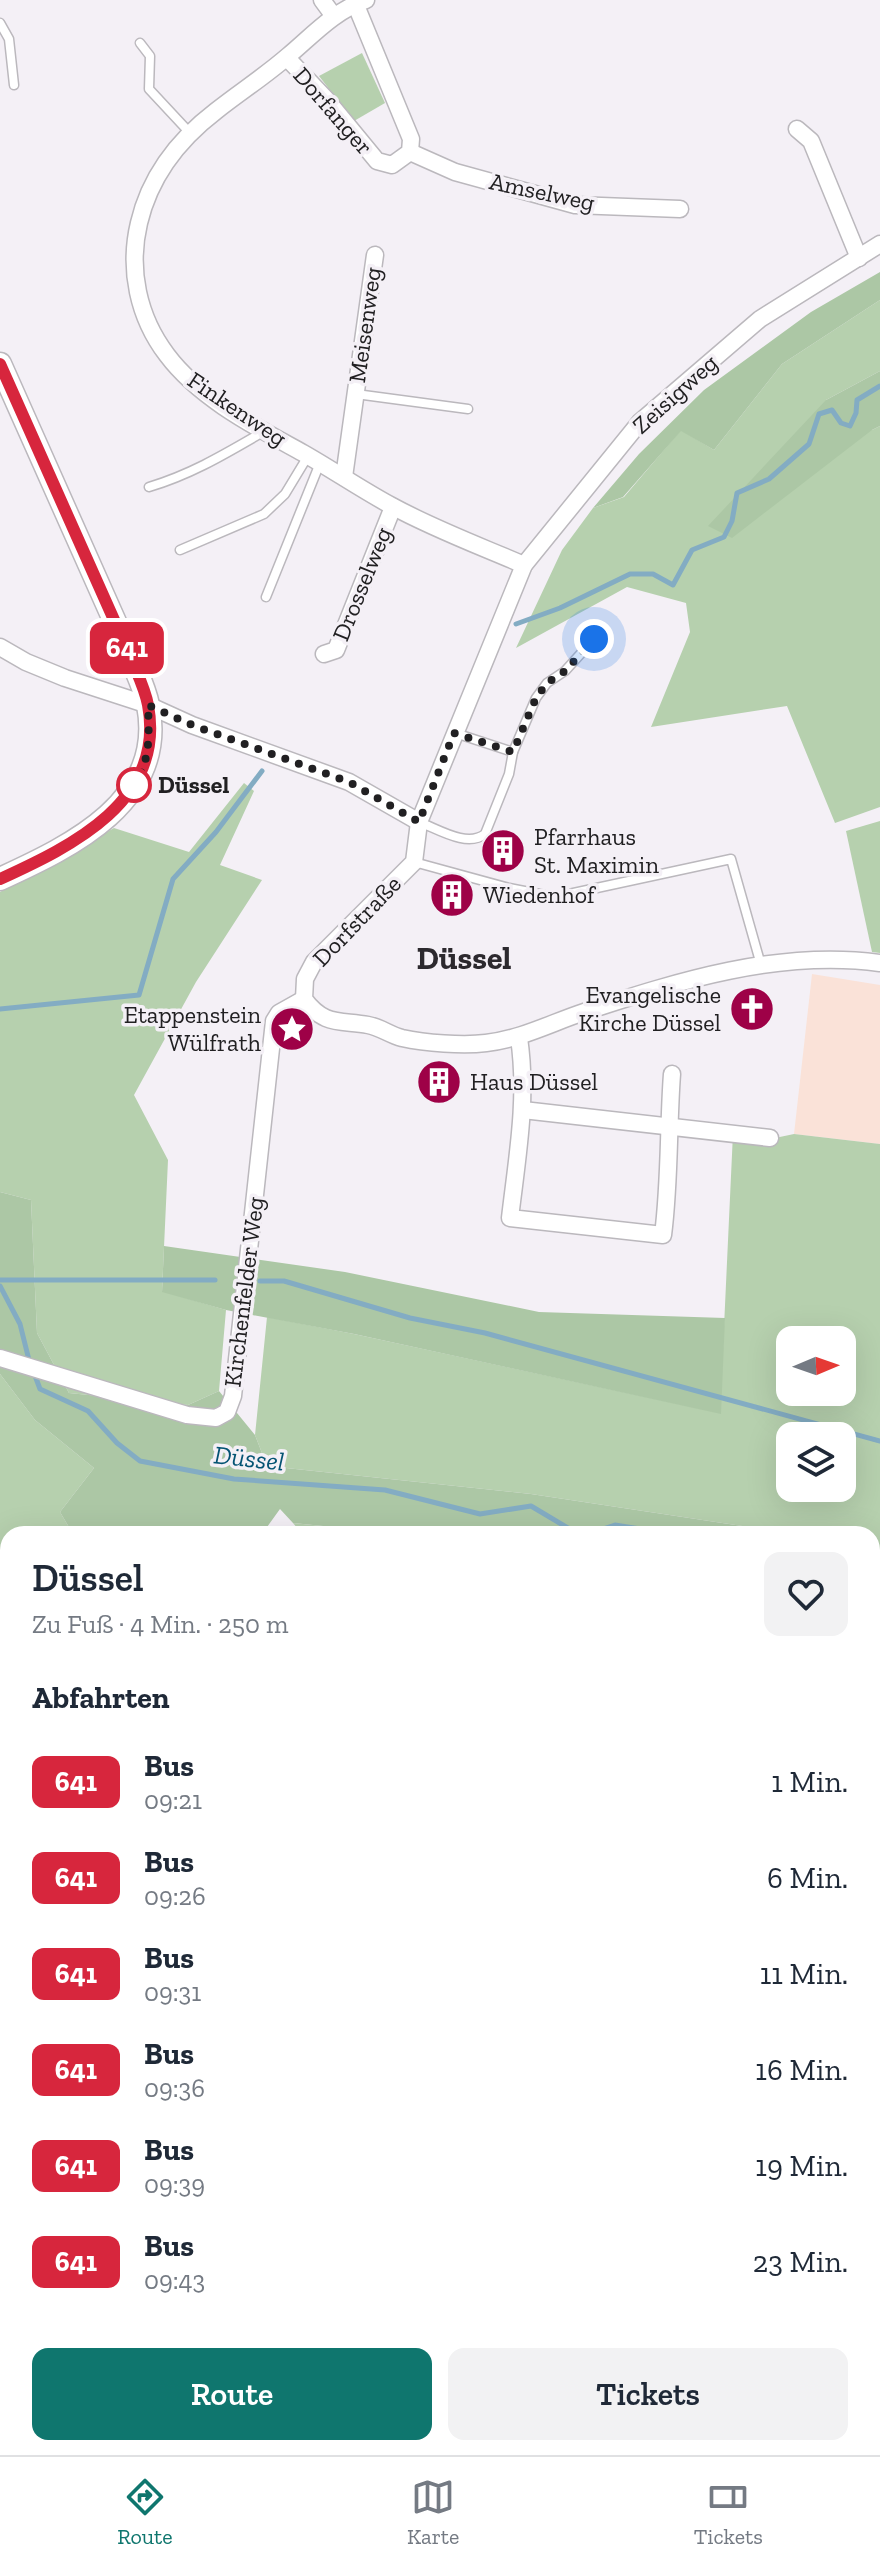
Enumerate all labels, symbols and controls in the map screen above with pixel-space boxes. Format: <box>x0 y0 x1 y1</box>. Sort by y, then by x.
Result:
street label: Dorfanger <box>287 61 379 160</box>
street label: Amselweg <box>487 166 597 217</box>
street label: Meisenweg <box>342 265 387 385</box>
street label: Zeisigweg <box>626 348 723 439</box>
street label: Finkenweg <box>182 365 292 452</box>
street label: Drosselweg <box>326 523 398 645</box>
your location <box>574 619 614 659</box>
line badge: 641 <box>81 622 173 674</box>
text: 641 <box>106 631 148 664</box>
marker: Düssel <box>117 768 151 802</box>
place label: Düssel <box>158 770 229 799</box>
place label: Pfarrhaus St. Maximin <box>534 822 659 879</box>
building icon: Pfarrhaus St. Maximin <box>479 827 527 875</box>
street label: Dorfstraße <box>306 869 407 972</box>
building icon: Wiedenhof <box>428 871 476 919</box>
place label: Wiedenhof <box>483 880 597 909</box>
district label: Düssel <box>416 939 512 977</box>
place label: Evangelische Kirche Düssel <box>578 980 721 1037</box>
church icon: Evangelische Kirche Düssel <box>728 985 776 1033</box>
place label: Etappenstein Wülfrath <box>124 1000 262 1057</box>
place icon: Etappenstein Wülfrath <box>268 1005 316 1053</box>
building icon: Haus Düssel <box>415 1058 463 1106</box>
place label: Haus Düssel <box>470 1067 598 1096</box>
street label: Kirchenfelder Weg <box>217 1195 270 1389</box>
north arrow <box>776 1326 856 1406</box>
map controls <box>776 1326 856 1502</box>
button: layers <box>776 1422 856 1502</box>
water label: Düssel <box>212 1438 286 1478</box>
button: heart <box>764 1552 848 1636</box>
text: Düssel <box>32 1555 144 1601</box>
text: Zu Fuß · 4 Min. · 250 m <box>32 1608 288 1640</box>
text: Abfahrten <box>32 1680 170 1716</box>
text: Bus <box>144 1748 194 1784</box>
text: 1 Min. <box>771 1764 848 1800</box>
text: 641 <box>55 1765 97 1798</box>
text: 09:21 <box>144 1784 202 1816</box>
text: Bus <box>144 1844 194 1880</box>
text: 6 Min. <box>767 1860 848 1896</box>
text: 641 <box>55 1861 97 1894</box>
text: 09:26 <box>144 1880 206 1912</box>
text: Bus <box>144 1940 194 1976</box>
text: 11 Min. <box>760 1956 848 1992</box>
text: 641 <box>55 1957 97 1990</box>
text: 09:31 <box>144 1976 201 2008</box>
text: Bus <box>144 2036 194 2072</box>
text: 16 Min. <box>755 2052 848 2088</box>
text: 641 <box>55 2053 97 2086</box>
text: 09:36 <box>144 2072 205 2104</box>
text: Bus <box>144 2132 194 2168</box>
text: 19 Min. <box>755 2148 848 2184</box>
text: 641 <box>55 2149 97 2182</box>
text: 09:39 <box>144 2168 205 2200</box>
text: Bus <box>144 2228 194 2264</box>
text: 23 Min. <box>753 2244 848 2280</box>
text: 641 <box>55 2245 97 2278</box>
text: 09:43 <box>144 2264 205 2296</box>
button: Route <box>32 2348 432 2440</box>
button: Tickets <box>448 2348 848 2440</box>
tab: Route <box>117 2475 173 2550</box>
tab: Karte <box>407 2475 459 2550</box>
tab: Tickets <box>694 2475 763 2550</box>

